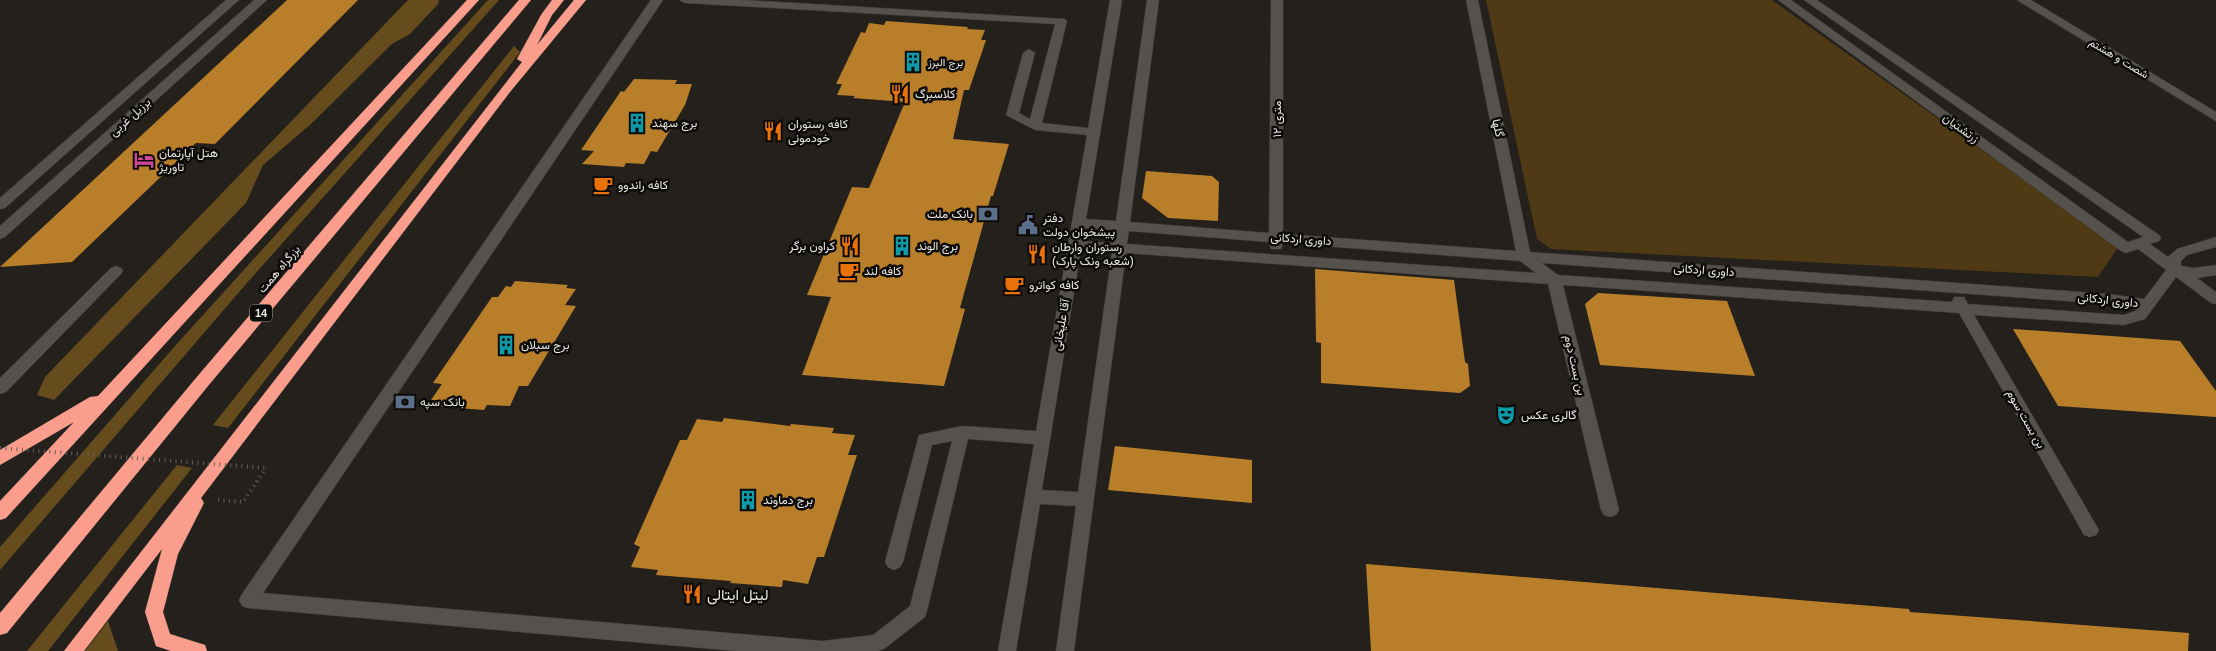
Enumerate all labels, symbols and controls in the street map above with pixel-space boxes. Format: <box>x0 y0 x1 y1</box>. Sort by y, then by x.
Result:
street label: شصت و هشتم <box>2086 36 2151 82</box>
building icon: برج البرز <box>902 51 924 73</box>
place label: برج البرز <box>927 56 963 70</box>
restaurant icon: کلاسبرگ <box>889 83 911 105</box>
place label: کلاسبرگ <box>915 87 955 102</box>
street label: برزیل غربی <box>106 95 154 140</box>
street label: ۱۲ متری <box>1270 101 1285 137</box>
street label: زرتشتیان <box>1940 110 1982 147</box>
building icon: برج سهند <box>626 112 648 134</box>
place label: برج سهند <box>652 116 697 132</box>
place label: کافه رستوران خودمونی <box>788 117 848 146</box>
street label: گلها <box>1488 118 1507 139</box>
restaurant icon: کافه رستوران خودمونی <box>762 120 784 142</box>
place label: هتل آپارتمان تاوریژ <box>158 146 218 175</box>
hotel icon: هتل آپارتمان تاوریژ <box>133 149 155 171</box>
cafe icon: کافه راندوو <box>592 174 614 196</box>
place label: کافه راندوو <box>618 178 668 193</box>
bank icon: بانک ملت <box>977 203 999 225</box>
place label: بانک ملت <box>927 207 973 221</box>
place label: دفتر پیشخوان دولت <box>1042 211 1115 240</box>
public building icon: دفتر پیشخوان دولت <box>1017 214 1039 236</box>
street label: داوری اردکانی <box>1270 230 1332 249</box>
restaurant icon: کراون برگر <box>839 235 861 257</box>
building icon: برج الوند <box>891 235 913 257</box>
place label: کراون برگر <box>788 239 835 254</box>
place label: برج الوند <box>917 239 958 255</box>
place label: رستوران وارطان (شعبه ونک پارک) <box>1052 240 1134 269</box>
street label: بزرگراه همت <box>255 242 304 296</box>
restaurant icon: رستوران وارطان (شعبه ونک پارک) <box>1026 243 1048 265</box>
cafe icon: کافه لند <box>838 260 860 282</box>
street label: داوری اردکانی <box>1673 261 1735 280</box>
place label: کافه لند <box>864 264 901 278</box>
cafe icon: کافه کواترو <box>1003 274 1025 296</box>
place label: کافه کواترو <box>1029 278 1079 293</box>
street label: داوری اردکانی <box>2077 290 2139 311</box>
street label: آقا علیخانی <box>1050 297 1074 352</box>
road number: 14 <box>250 304 272 322</box>
street label: بن بست دوم <box>1560 333 1589 397</box>
building icon: برج سبلان <box>495 334 517 356</box>
place label: برج سبلان <box>521 338 570 354</box>
street label: بن بست سوم <box>2003 387 2048 451</box>
bank icon: بانک سپه <box>394 391 416 413</box>
place label: بانک سپه <box>420 395 465 410</box>
theatre icon: گالری عکس <box>1495 404 1517 426</box>
place label: گالری عکس <box>1521 408 1577 423</box>
building icon: برج دماوند <box>737 489 759 511</box>
place label: برج دماوند <box>763 493 813 509</box>
restaurant icon: لیتل ایتالی <box>681 583 703 605</box>
place label: لیتل ایتالی <box>707 586 769 605</box>

